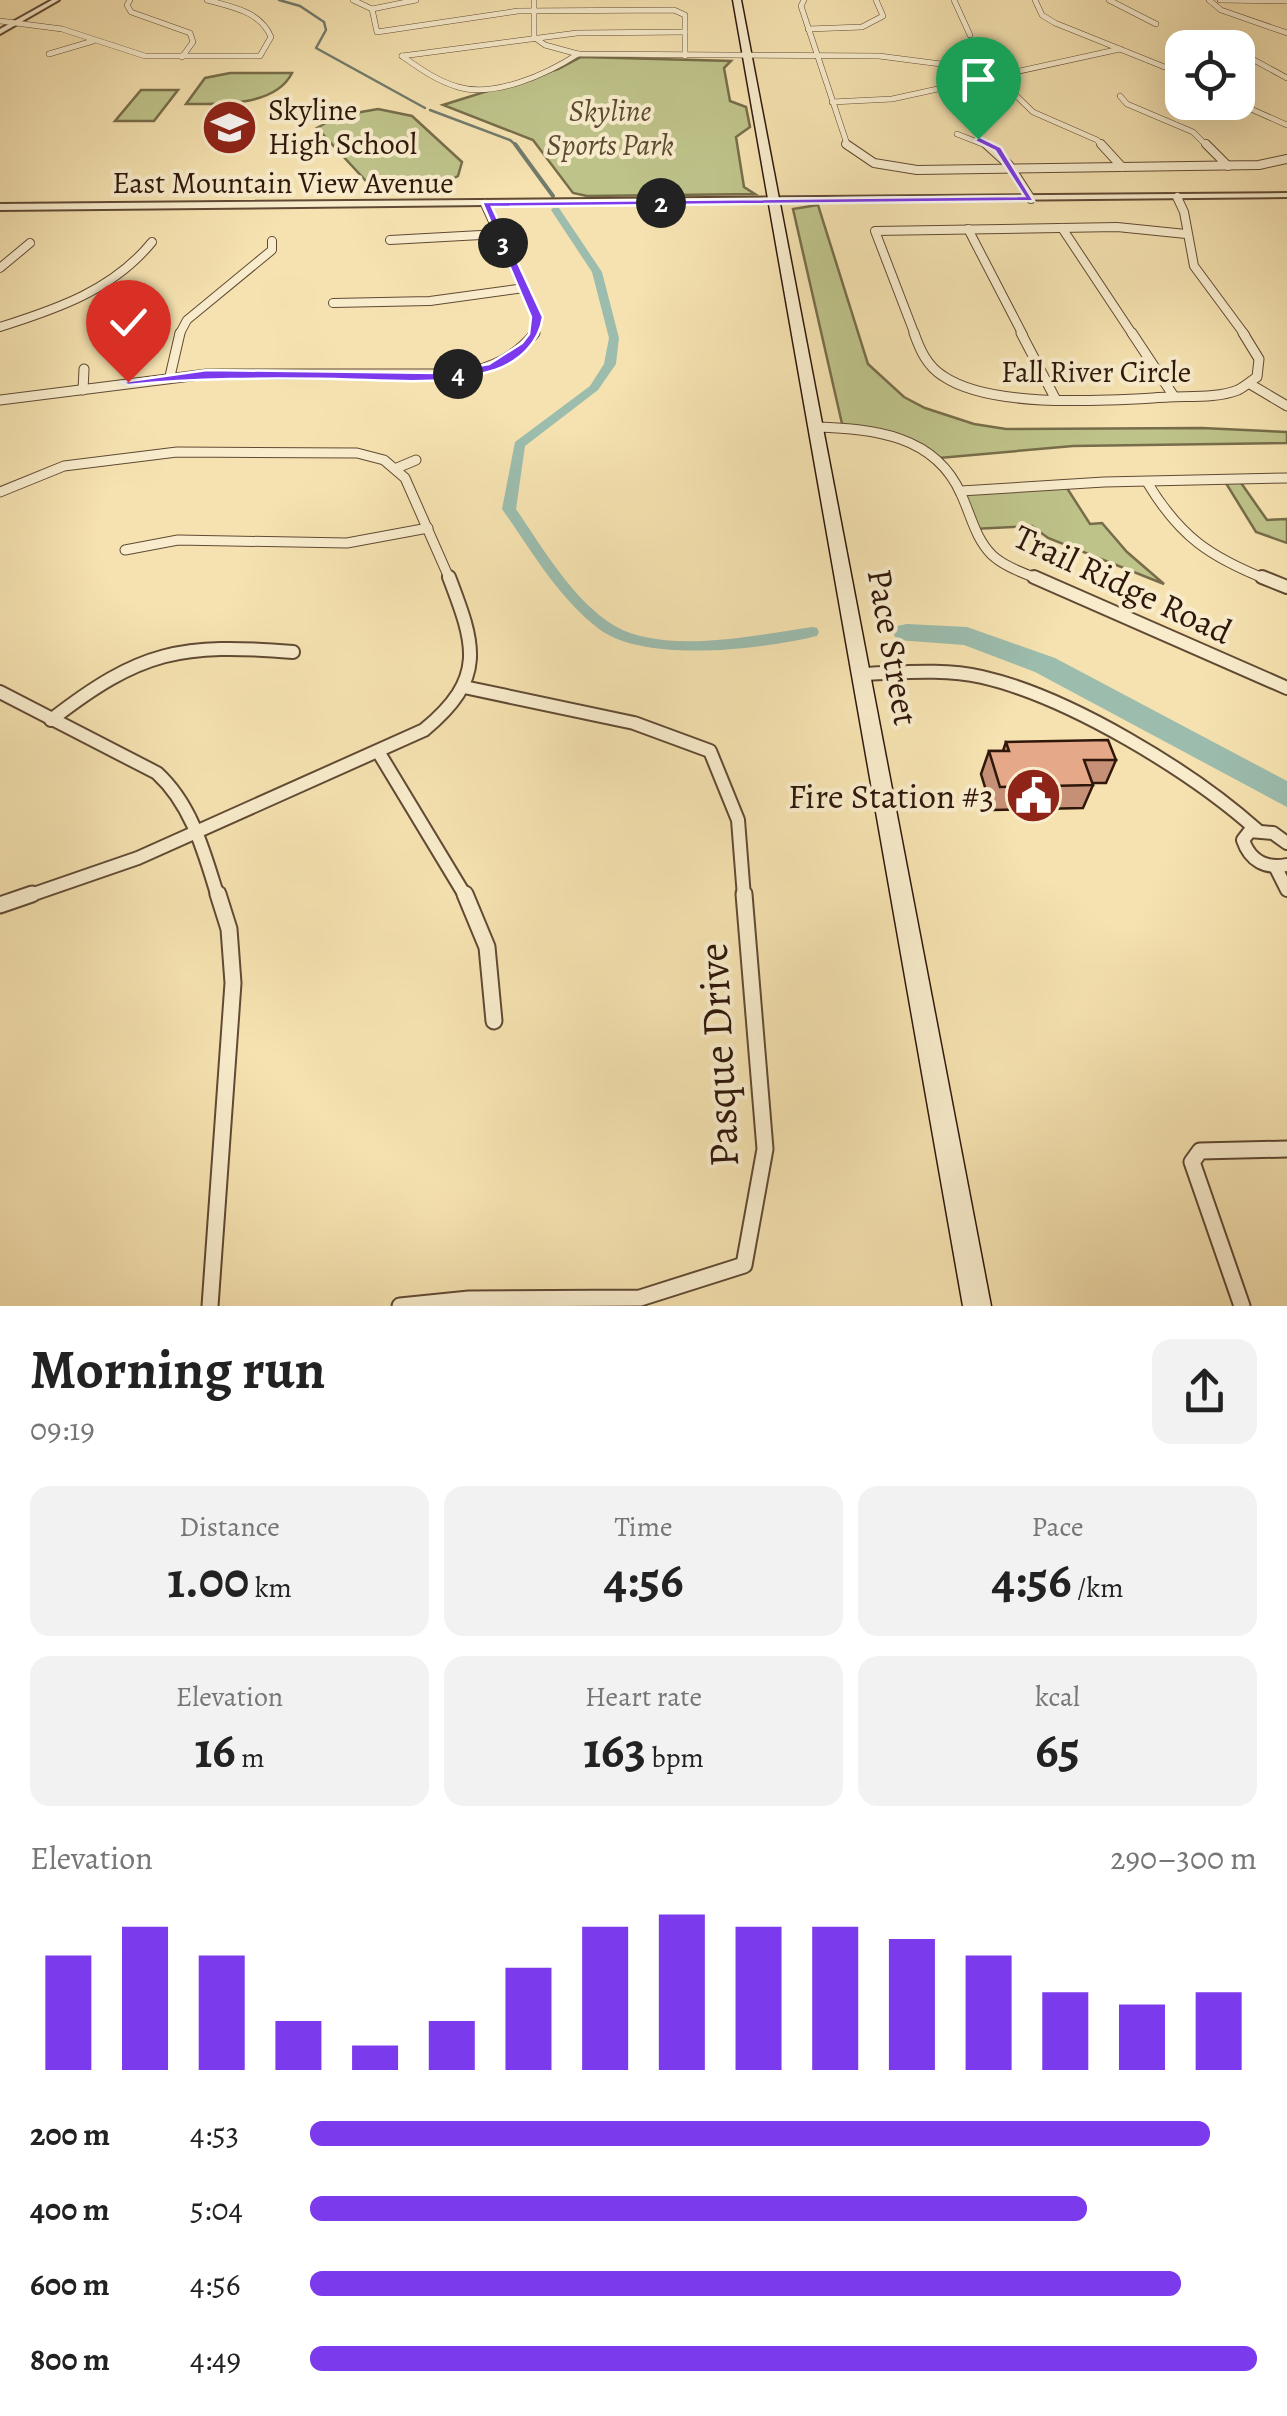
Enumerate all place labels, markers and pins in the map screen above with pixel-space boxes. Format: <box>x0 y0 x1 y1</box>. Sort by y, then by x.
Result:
pin <box>936 37 1021 140</box>
place label: Skyline High School <box>268 90 417 164</box>
school or university icon: Skyline High School <box>199 97 259 157</box>
pin: 2 <box>636 178 686 228</box>
pin: 3 <box>478 218 528 268</box>
pin <box>86 280 171 383</box>
pin: 4 <box>433 349 483 399</box>
public building icon: Fire Station #3 <box>1003 766 1063 826</box>
place label: Fire Station #3 <box>788 772 994 820</box>

